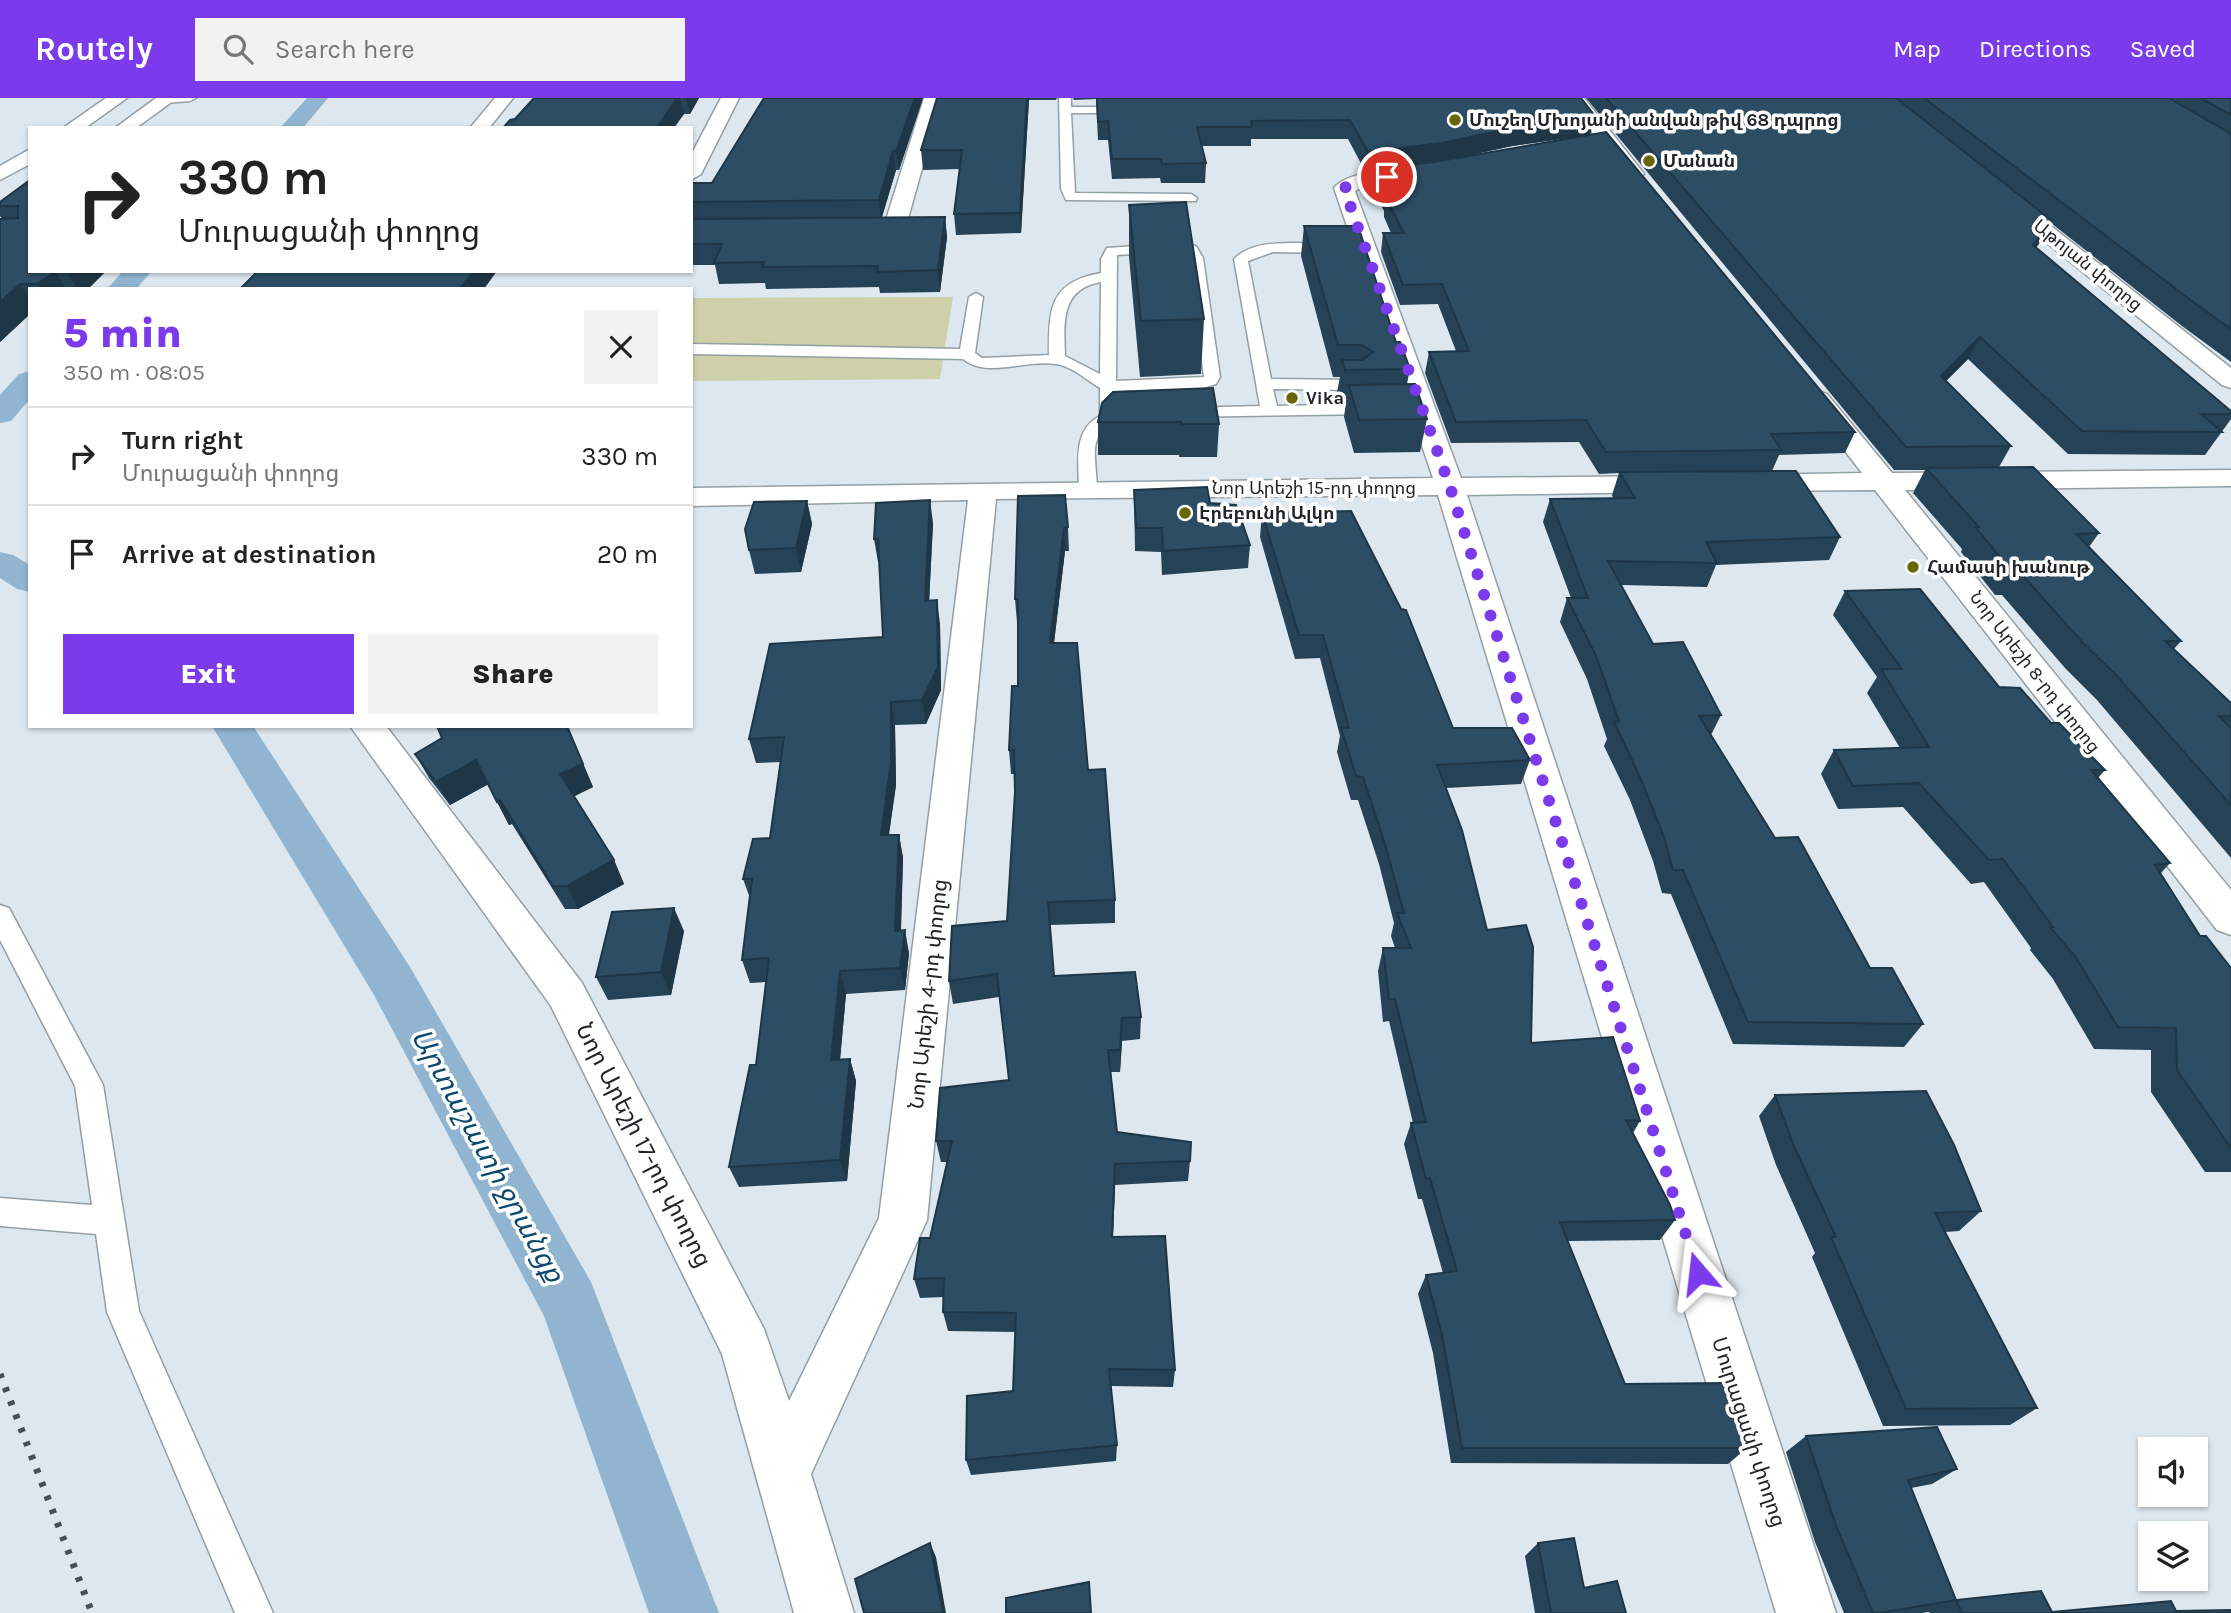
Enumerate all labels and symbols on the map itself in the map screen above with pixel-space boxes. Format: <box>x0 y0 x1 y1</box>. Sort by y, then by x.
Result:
place label: Մուշեղ Մխոյանի անվան թիվ 68 դպրոց <box>1469 109 1839 131</box>
marker: Մուշեղ Մխոյանի անվան թիվ 68 դպրոց <box>1447 112 1463 128</box>
pin <box>1357 147 1417 207</box>
place label: Մանան <box>1663 150 1735 172</box>
marker: Մանան <box>1641 153 1657 169</box>
street label: Աթոյան փողոց <box>2029 214 2147 316</box>
place label: Vika <box>1306 387 1344 409</box>
marker: Vika <box>1284 390 1300 406</box>
street label: Նոր Արեշի 15-րդ փողոց <box>1212 477 1416 499</box>
place label: Էրեբունի Ալկո <box>1199 502 1335 524</box>
marker: Էրեբունի Ալկո <box>1177 505 1193 521</box>
place label: Համասի խանութ <box>1927 556 2090 578</box>
marker: Համասի խանութ <box>1905 559 1921 575</box>
street label: Նոր Արեշի 8-րդ փողոց <box>1965 587 2105 757</box>
street label: Նոր Արեշի 4-րդ փողոց <box>904 878 952 1110</box>
street label: Նոր Արեշի 17-րդ փողոց <box>570 1018 718 1272</box>
water label: Արտաշատի ջրանցք <box>404 1022 572 1289</box>
position arrow <box>1661 1236 1735 1310</box>
street label: Մուրացանի փողոց <box>1707 1334 1791 1530</box>

